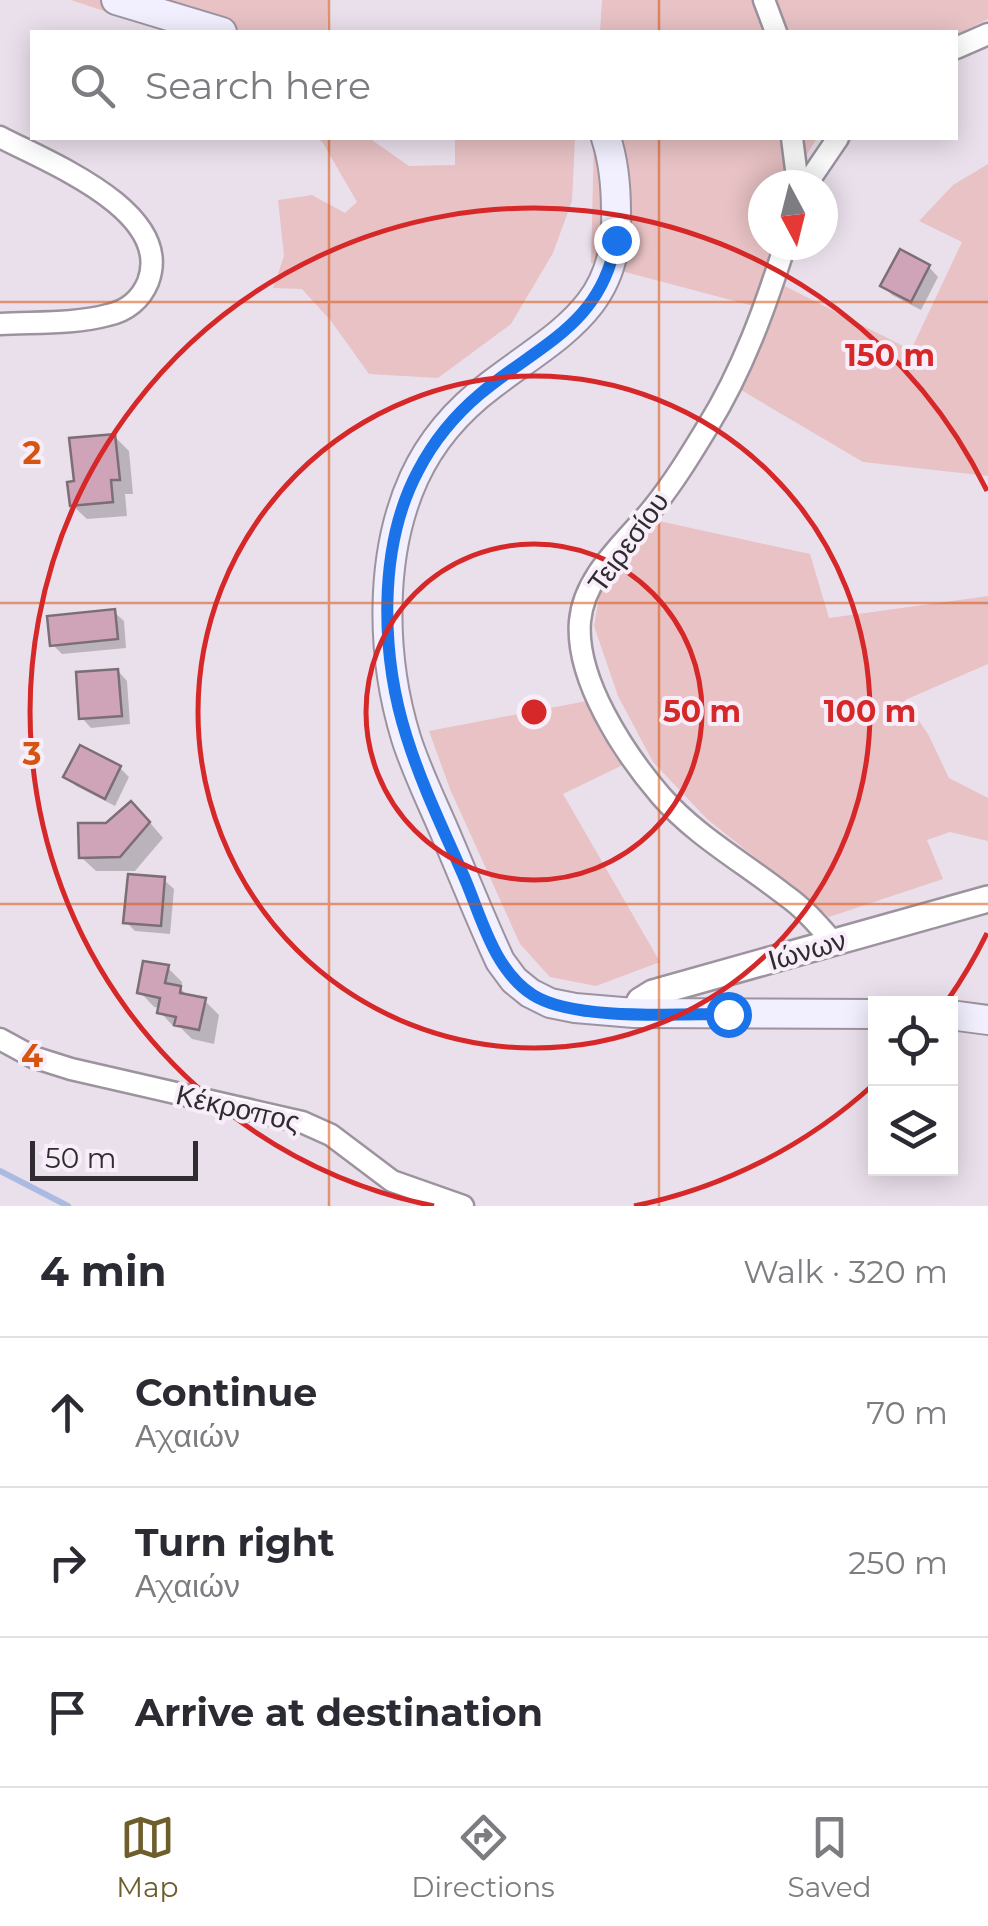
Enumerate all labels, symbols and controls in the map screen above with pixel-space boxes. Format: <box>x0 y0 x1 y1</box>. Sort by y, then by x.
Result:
search box <box>30 30 958 140</box>
icon: search <box>65 58 120 113</box>
text: Search here <box>145 62 371 109</box>
north arrow <box>748 170 838 260</box>
route end <box>594 218 640 264</box>
text: 150 m <box>845 337 935 374</box>
text: 2 <box>23 433 41 472</box>
street label: Τειρεσίου <box>580 485 676 599</box>
text: 50 m <box>663 693 741 730</box>
text: 100 m <box>824 693 916 730</box>
centre of rings <box>516 694 552 730</box>
text: 3 <box>22 734 41 773</box>
street label: Ιώνων <box>764 923 850 977</box>
route start <box>706 992 752 1038</box>
map controls <box>868 996 958 1176</box>
button: locate <box>868 996 958 1086</box>
text: 4 <box>21 1036 43 1075</box>
street label: Κέκροπος <box>173 1077 303 1139</box>
button: layers <box>868 1086 958 1176</box>
scale bar <box>30 1136 198 1180</box>
text: 50 m <box>45 1141 116 1175</box>
text: 4 min <box>40 1245 167 1297</box>
text: Walk · 320 m <box>743 1252 948 1291</box>
text: Continue <box>135 1369 317 1416</box>
icon: ahead <box>40 1385 95 1440</box>
text: 70 m <box>866 1393 948 1432</box>
text: Αχαιών <box>135 1416 240 1455</box>
text: Turn right <box>135 1519 334 1566</box>
icon: right <box>40 1535 95 1590</box>
text: 250 m <box>848 1543 948 1582</box>
text: Αχαιών <box>135 1566 240 1605</box>
icon: arrive <box>40 1685 95 1740</box>
text: Arrive at destination <box>135 1689 543 1736</box>
tab: Map <box>116 1810 179 1904</box>
tab: Directions <box>411 1810 555 1904</box>
tab: Saved <box>787 1810 872 1904</box>

